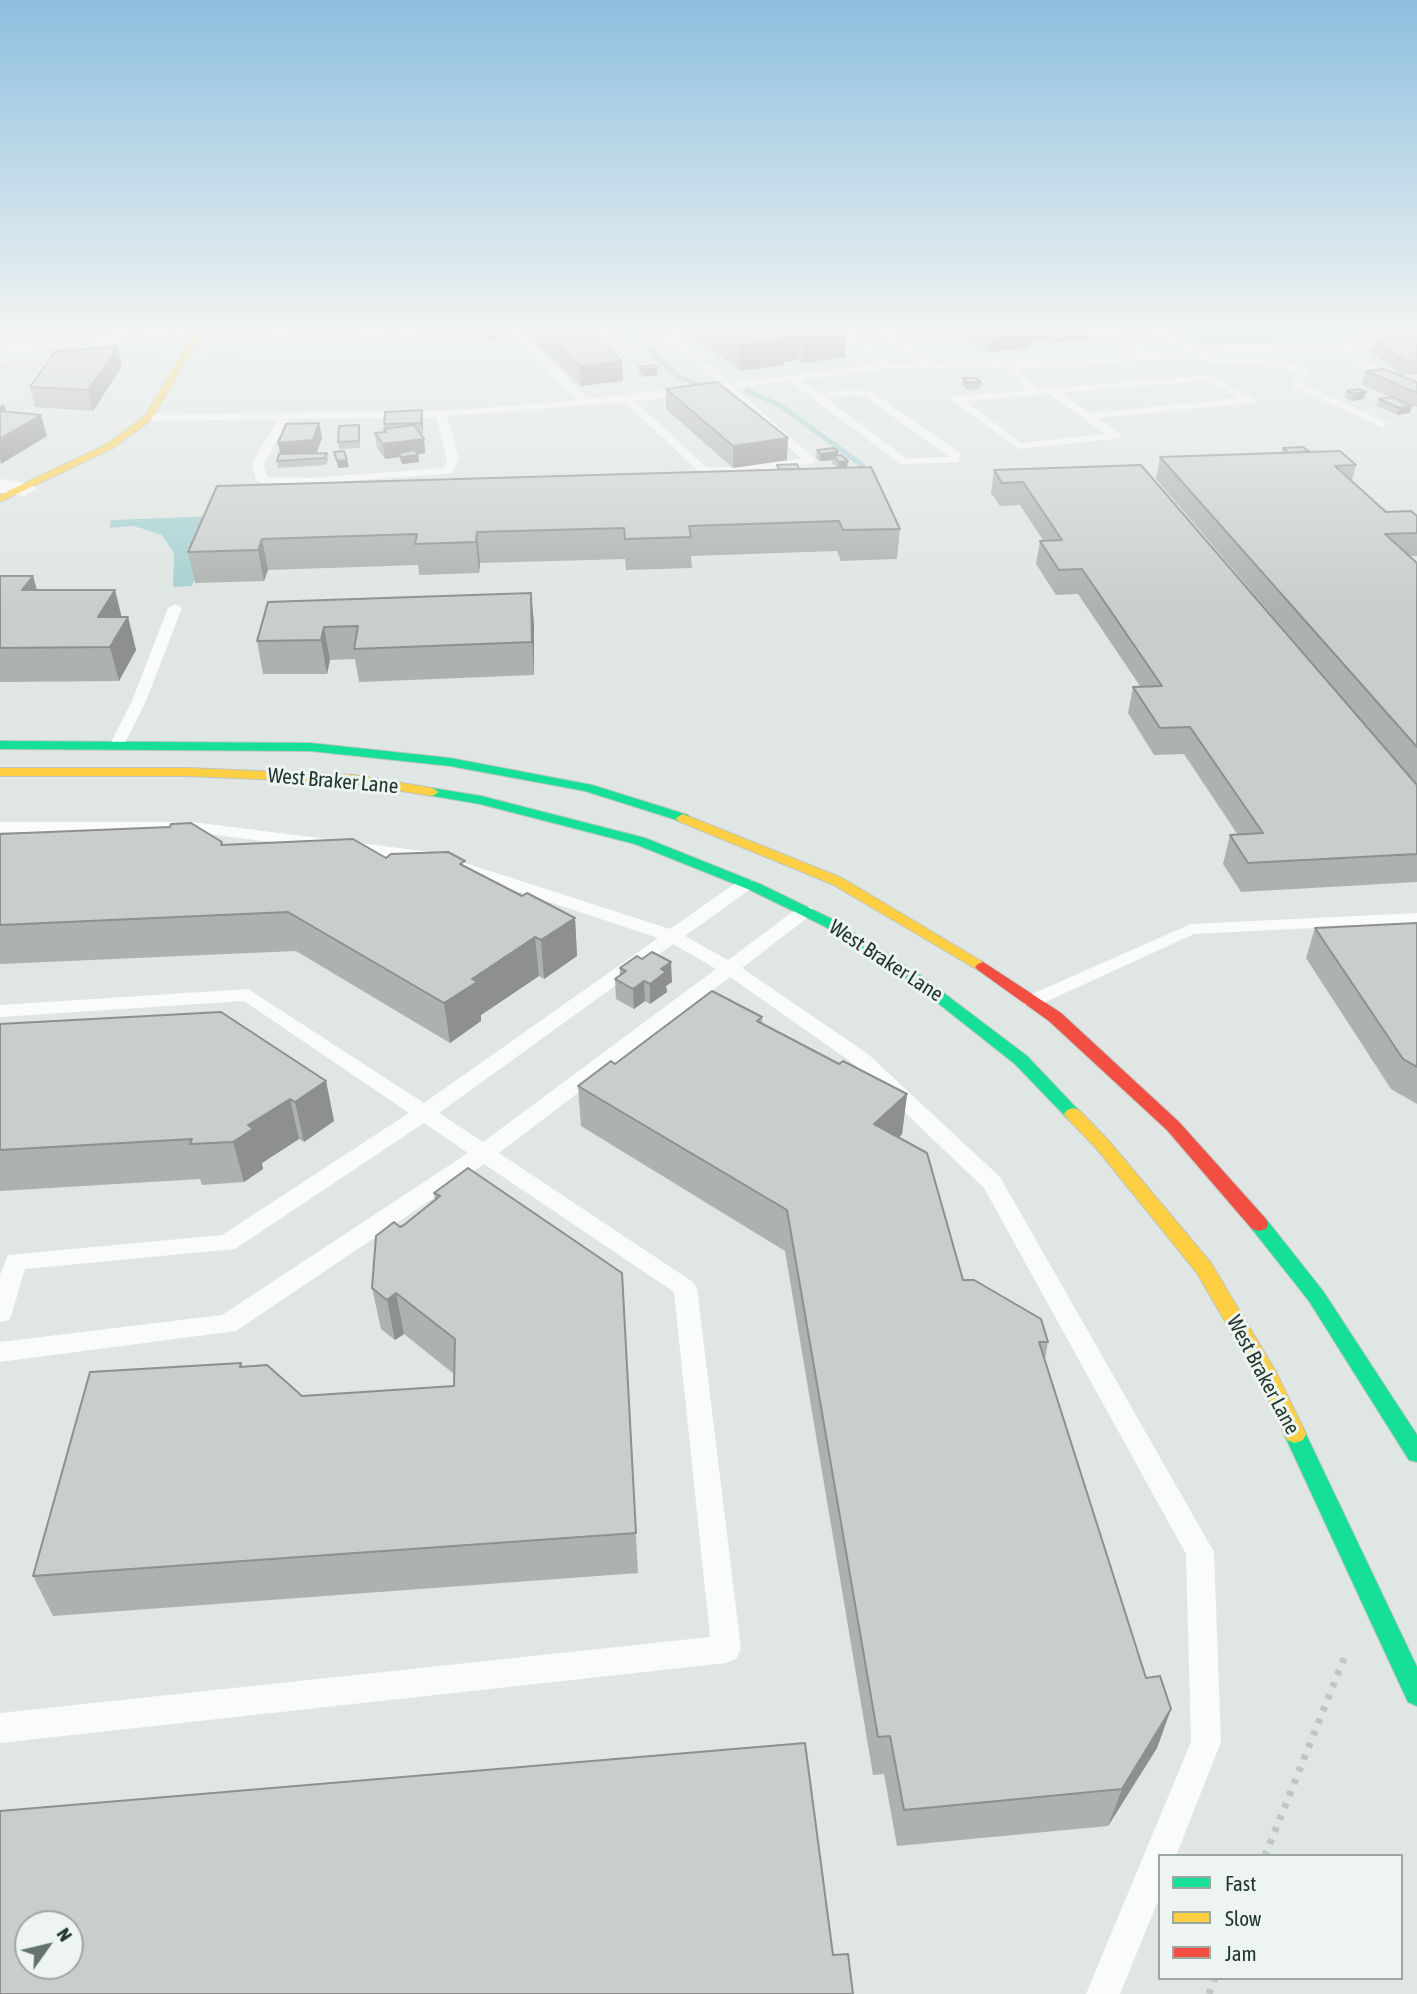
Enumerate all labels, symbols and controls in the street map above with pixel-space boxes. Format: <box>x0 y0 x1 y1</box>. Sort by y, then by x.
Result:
street label: West Braker Lane <box>267 763 399 799</box>
street label: West Braker Lane <box>824 915 948 1007</box>
street label: West Braker Lane <box>1221 1311 1305 1439</box>
legend <box>1158 1854 1403 1980</box>
text: Fast <box>1225 1871 1256 1895</box>
text: Slow <box>1225 1906 1261 1930</box>
north arrow <box>14 1910 84 1980</box>
text: N <box>52 1924 77 1945</box>
text: Jam <box>1225 1941 1257 1965</box>

